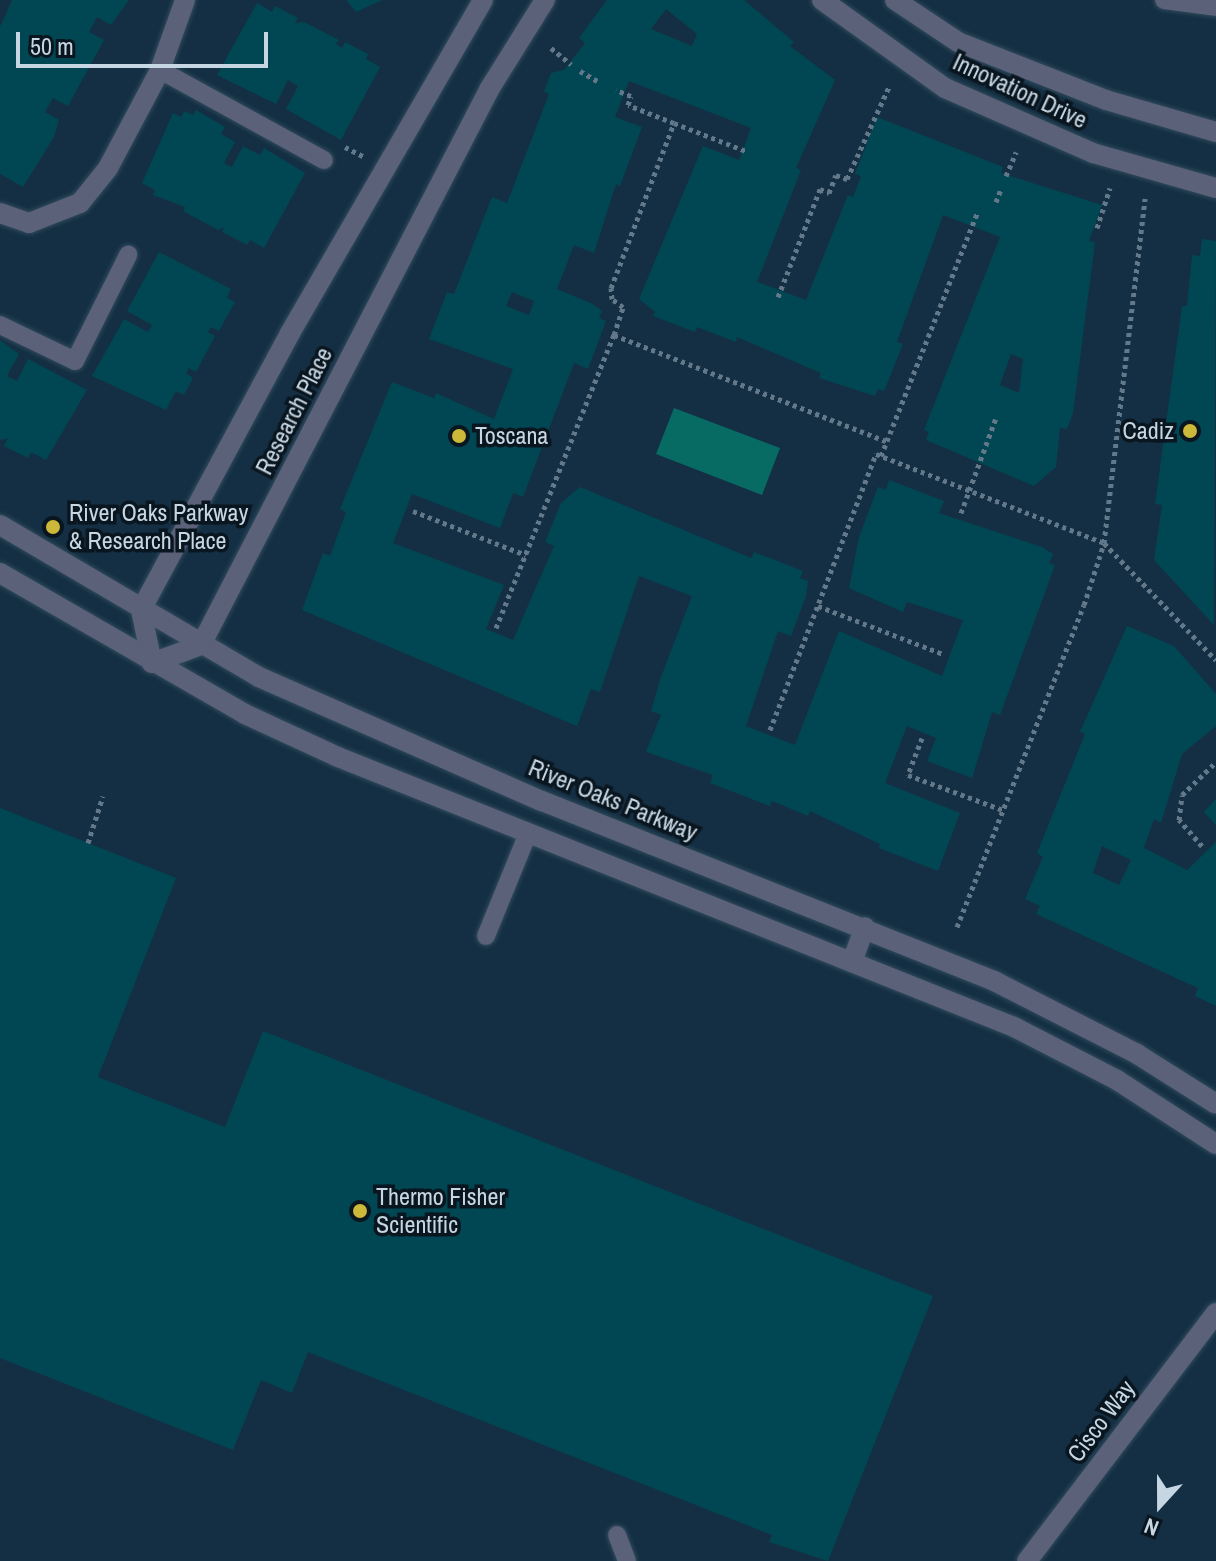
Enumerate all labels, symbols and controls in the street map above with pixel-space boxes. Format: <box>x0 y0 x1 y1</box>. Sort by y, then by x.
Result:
scale bar <box>20 16 272 66</box>
text: 50 m <box>30 30 74 62</box>
street label: Innovation Drive <box>948 47 1092 135</box>
street label: Research Place <box>250 343 338 479</box>
place label: Cadiz <box>1123 417 1174 445</box>
place label: Toscana <box>475 422 548 450</box>
marker: Cadiz <box>1181 422 1199 440</box>
marker: Toscana <box>450 427 468 445</box>
place label: River Oaks Parkway & Research Place <box>69 499 248 555</box>
marker: River Oaks Parkway & Research Place <box>44 518 62 536</box>
street label: River Oaks Parkway <box>524 753 702 847</box>
place label: Thermo Fisher Scientific <box>376 1183 505 1239</box>
marker: Thermo Fisher Scientific <box>351 1202 369 1220</box>
street label: Cisco Way <box>1061 1375 1141 1467</box>
north arrow <box>1120 1465 1200 1545</box>
text: N <box>1140 1511 1163 1544</box>

